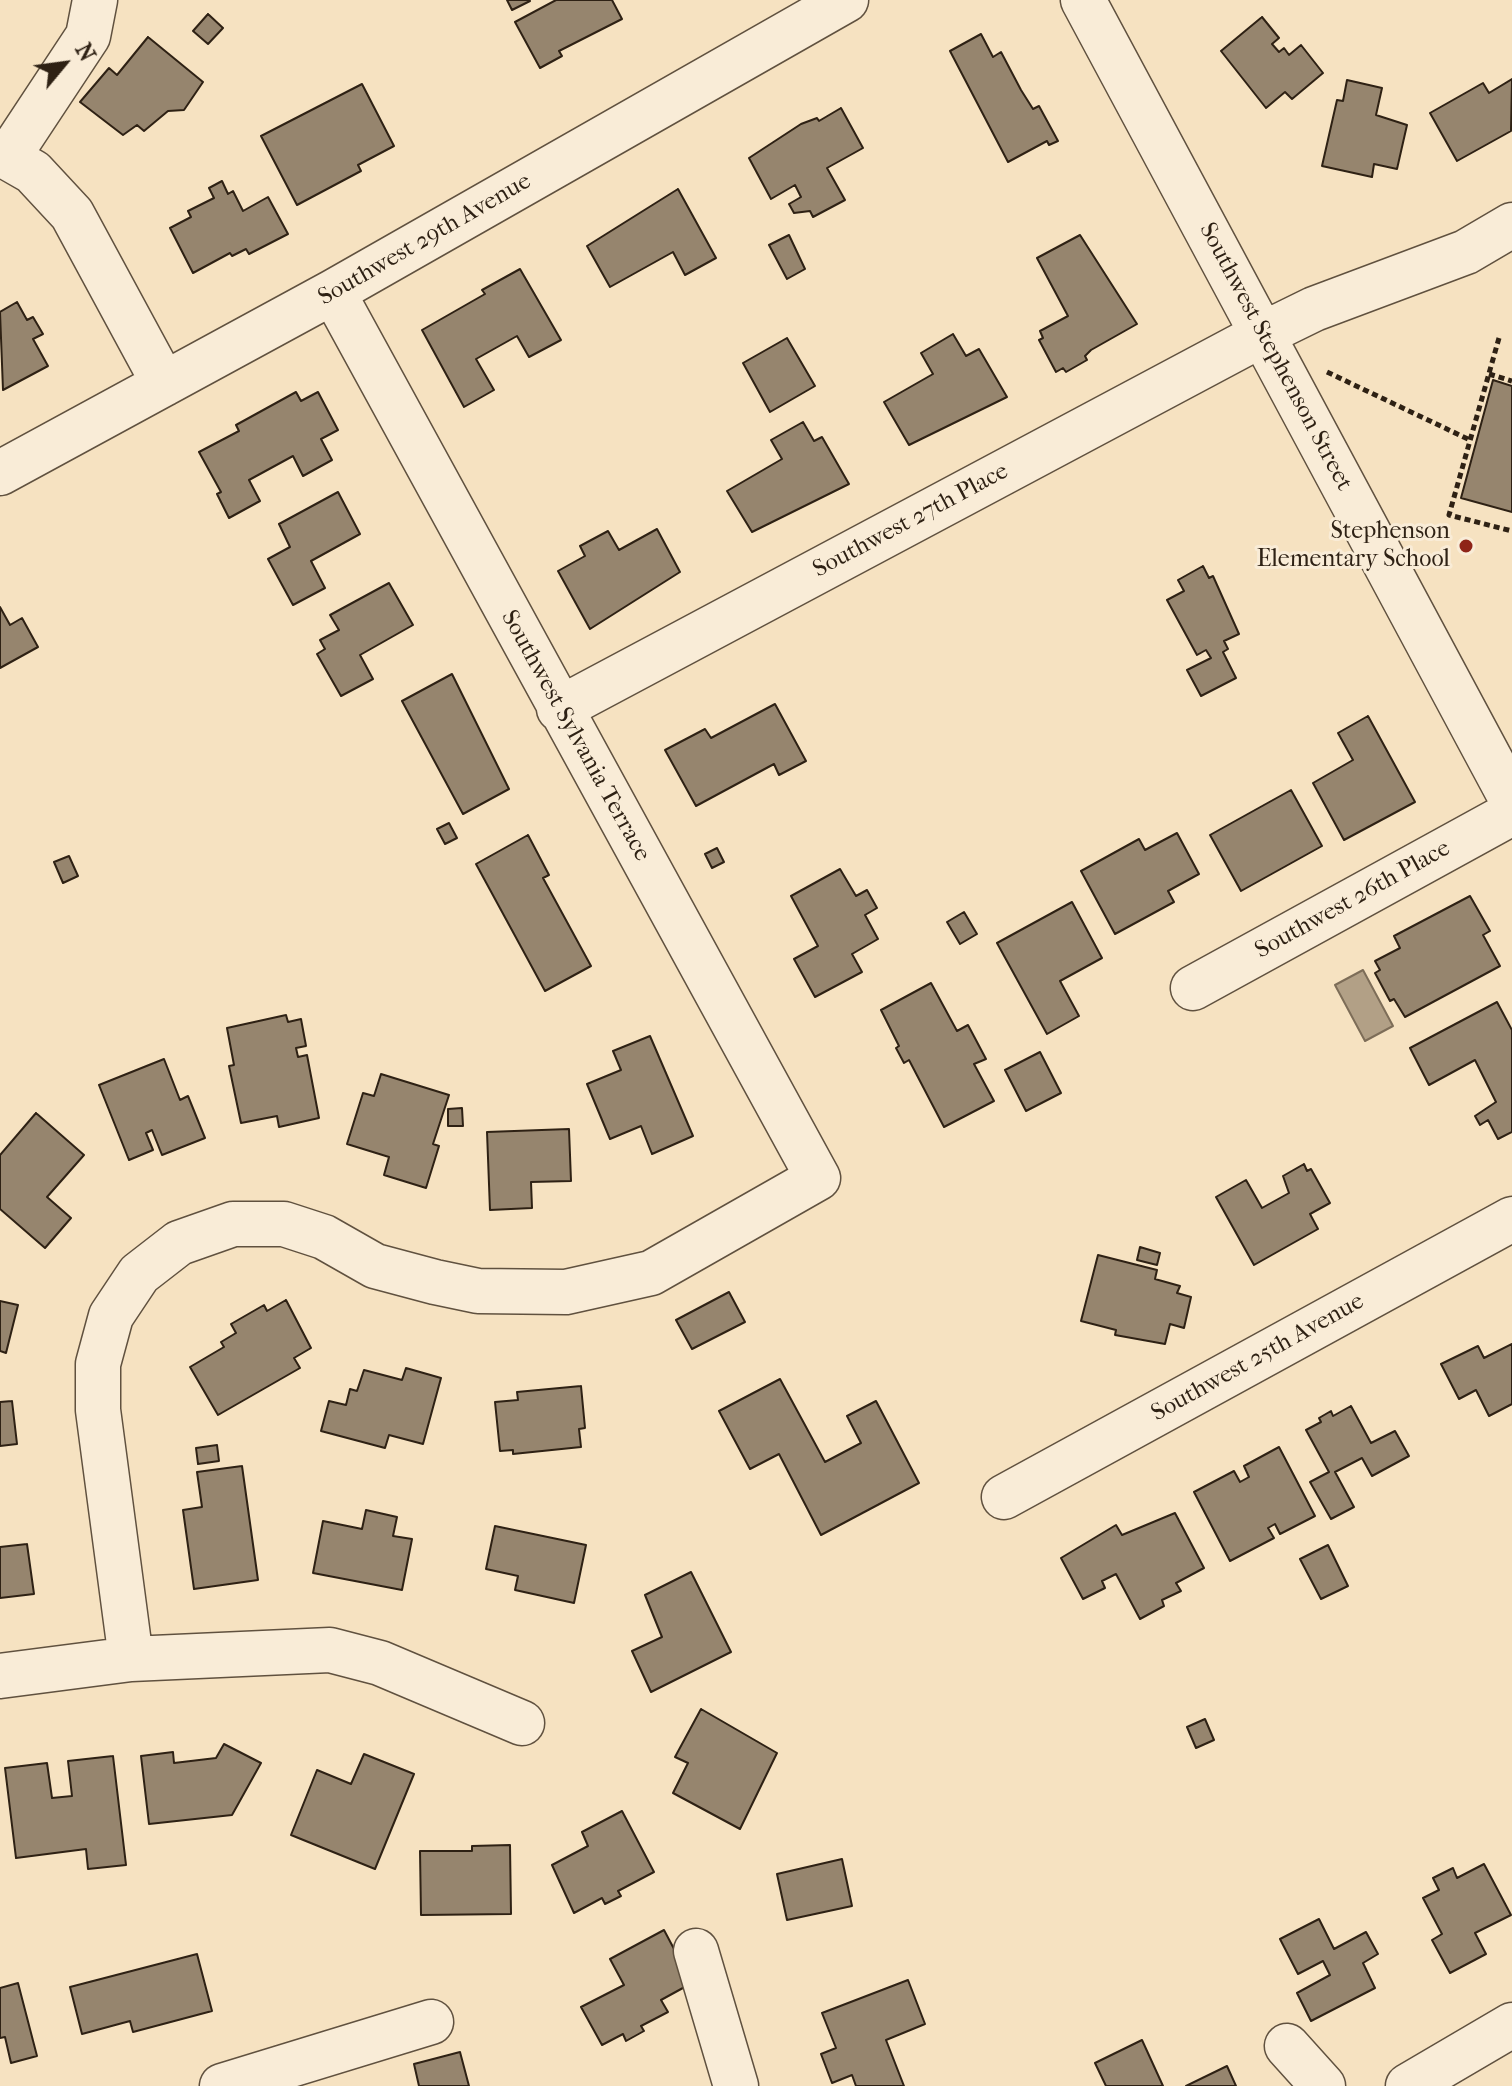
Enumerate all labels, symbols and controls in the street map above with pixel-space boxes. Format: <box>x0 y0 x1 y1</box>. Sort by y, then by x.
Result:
north arrow <box>24 24 104 104</box>
text: N <box>70 39 100 66</box>
street label: Southwest 29th Avenue <box>314 167 536 313</box>
street label: Southwest Stephenson Street <box>1192 218 1358 496</box>
street label: Southwest 27th Place <box>808 457 1014 585</box>
place label: Stephenson Elementary School <box>1257 518 1450 574</box>
marker: Stephenson Elementary School <box>1457 537 1475 555</box>
street label: Southwest Sylvania Terrace <box>494 606 656 866</box>
street label: Southwest 26th Place <box>1250 834 1456 966</box>
street label: Southwest 25th Avenue <box>1147 1288 1369 1428</box>

